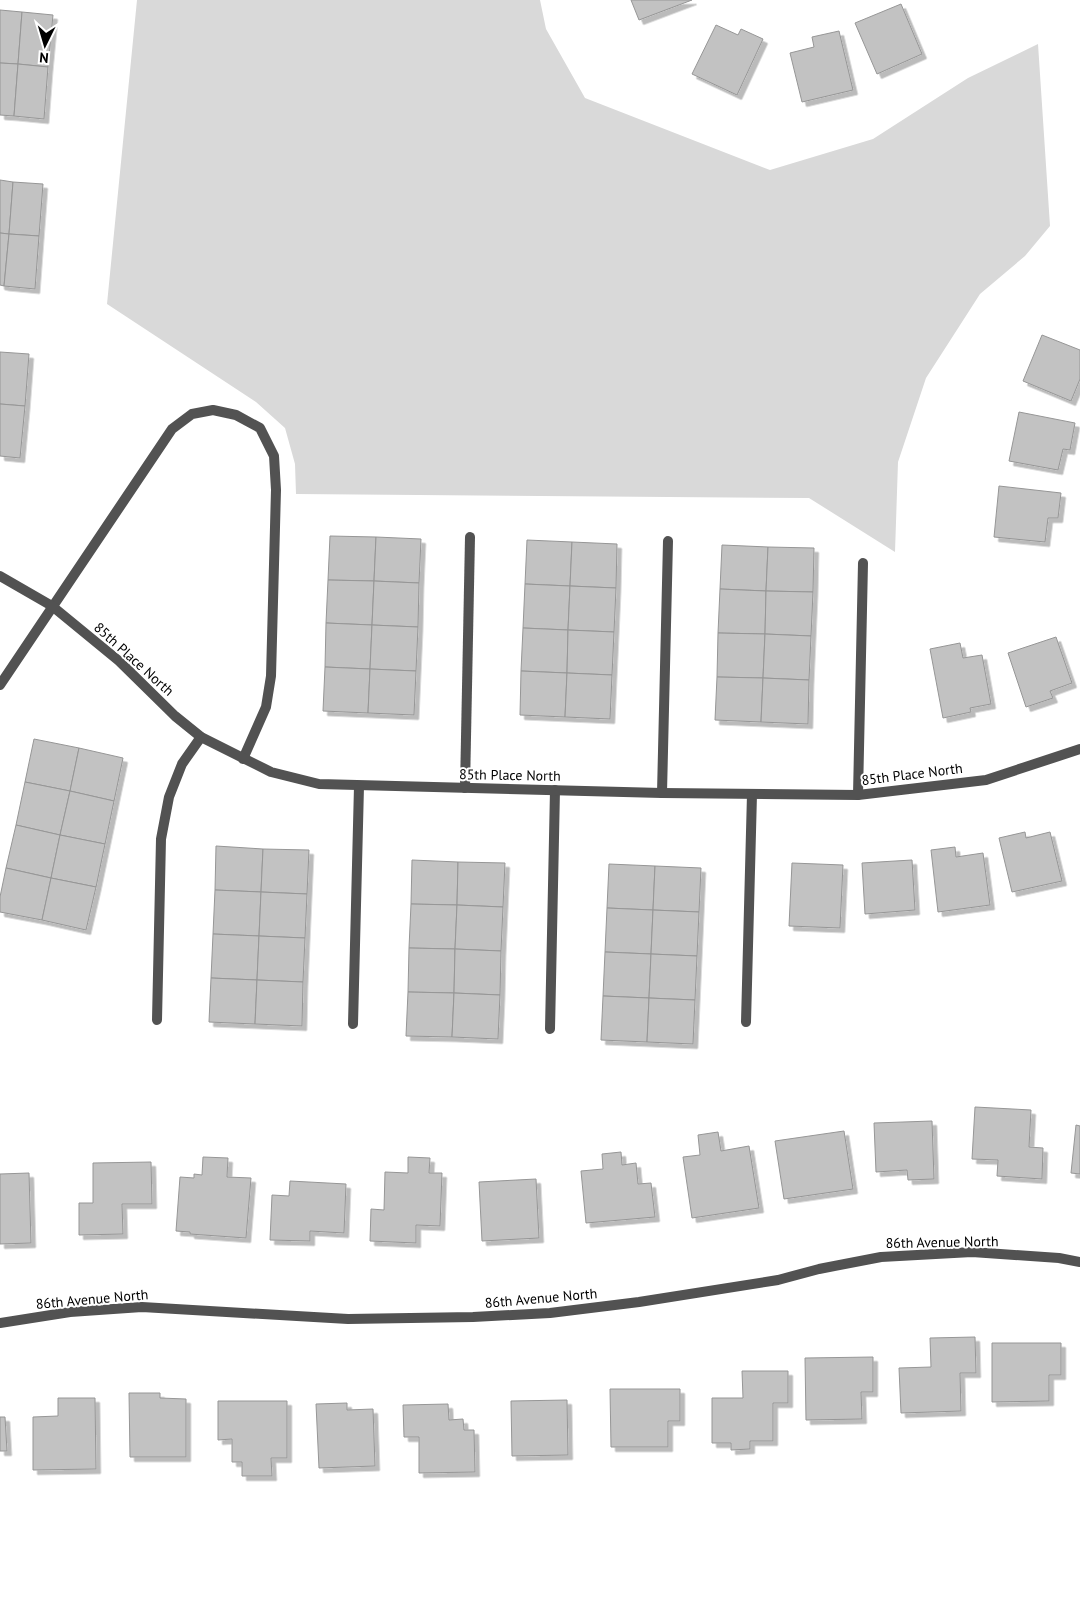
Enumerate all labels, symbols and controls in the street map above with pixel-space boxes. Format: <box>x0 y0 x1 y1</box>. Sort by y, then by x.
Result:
north arrow <box>20 20 70 70</box>
text: N <box>38 49 49 67</box>
street label: 85th Place North <box>90 618 178 700</box>
street label: 85th Place North <box>860 759 964 789</box>
street label: 85th Place North <box>459 765 561 785</box>
street label: 86th Avenue North <box>885 1232 999 1252</box>
street label: 86th Avenue North <box>484 1284 598 1312</box>
street label: 86th Avenue North <box>35 1285 149 1313</box>

